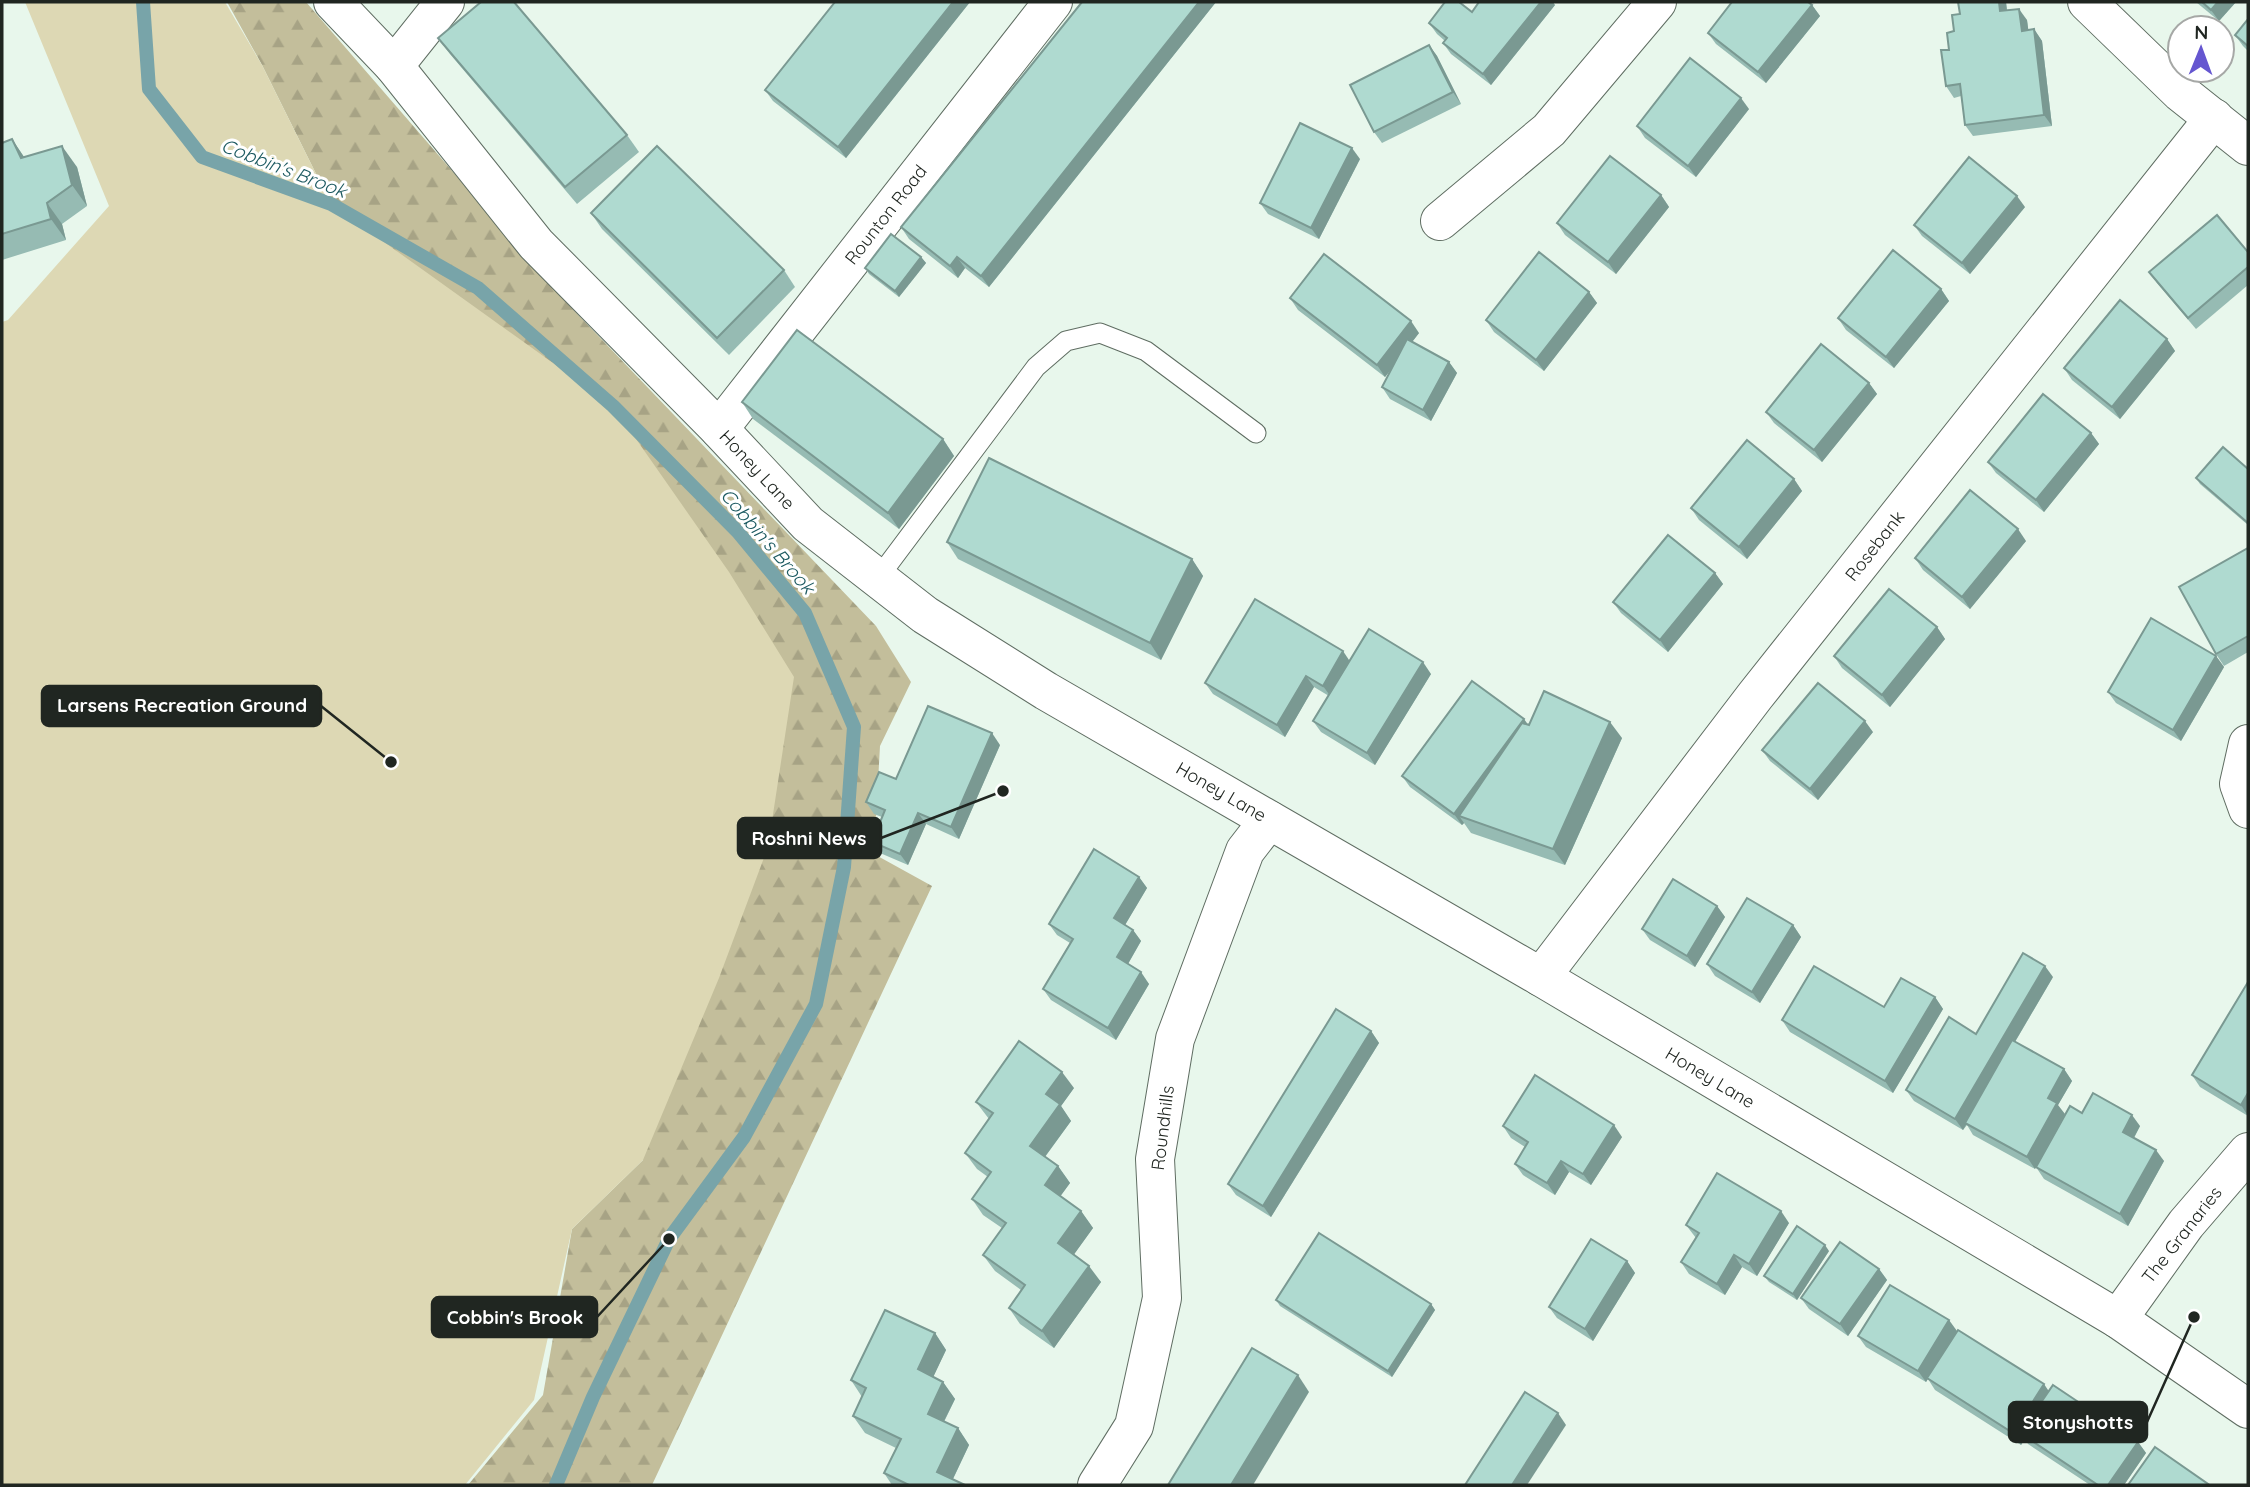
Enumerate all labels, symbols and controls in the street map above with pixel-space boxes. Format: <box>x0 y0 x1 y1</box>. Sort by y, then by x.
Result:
north arrow <box>2166 14 2236 84</box>
text: N <box>2194 20 2208 44</box>
water label: Cobbin's Brook <box>218 133 352 204</box>
street label: Rounton Road <box>839 160 932 269</box>
street label: Honey Lane <box>715 425 800 514</box>
water label: Cobbin's Brook <box>716 483 822 600</box>
street label: Rosebank <box>1840 506 1909 586</box>
callout: Larsens Recreation Ground <box>42 686 321 726</box>
text: Larsens Recreation Ground <box>57 693 307 717</box>
street label: Honey Lane <box>1172 756 1271 827</box>
callout: Roshni News <box>738 818 881 858</box>
text: Roshni News <box>751 826 867 850</box>
street label: Honey Lane <box>1661 1042 1759 1113</box>
street label: Roundhills <box>1146 1084 1179 1172</box>
street label: The Granaries <box>2137 1182 2227 1288</box>
callout: Cobbin's Brook <box>432 1297 597 1337</box>
text: Cobbin's Brook <box>447 1305 584 1329</box>
callout: Stonyshotts <box>2009 1402 2147 1442</box>
text: Stonyshotts <box>2023 1410 2133 1434</box>

